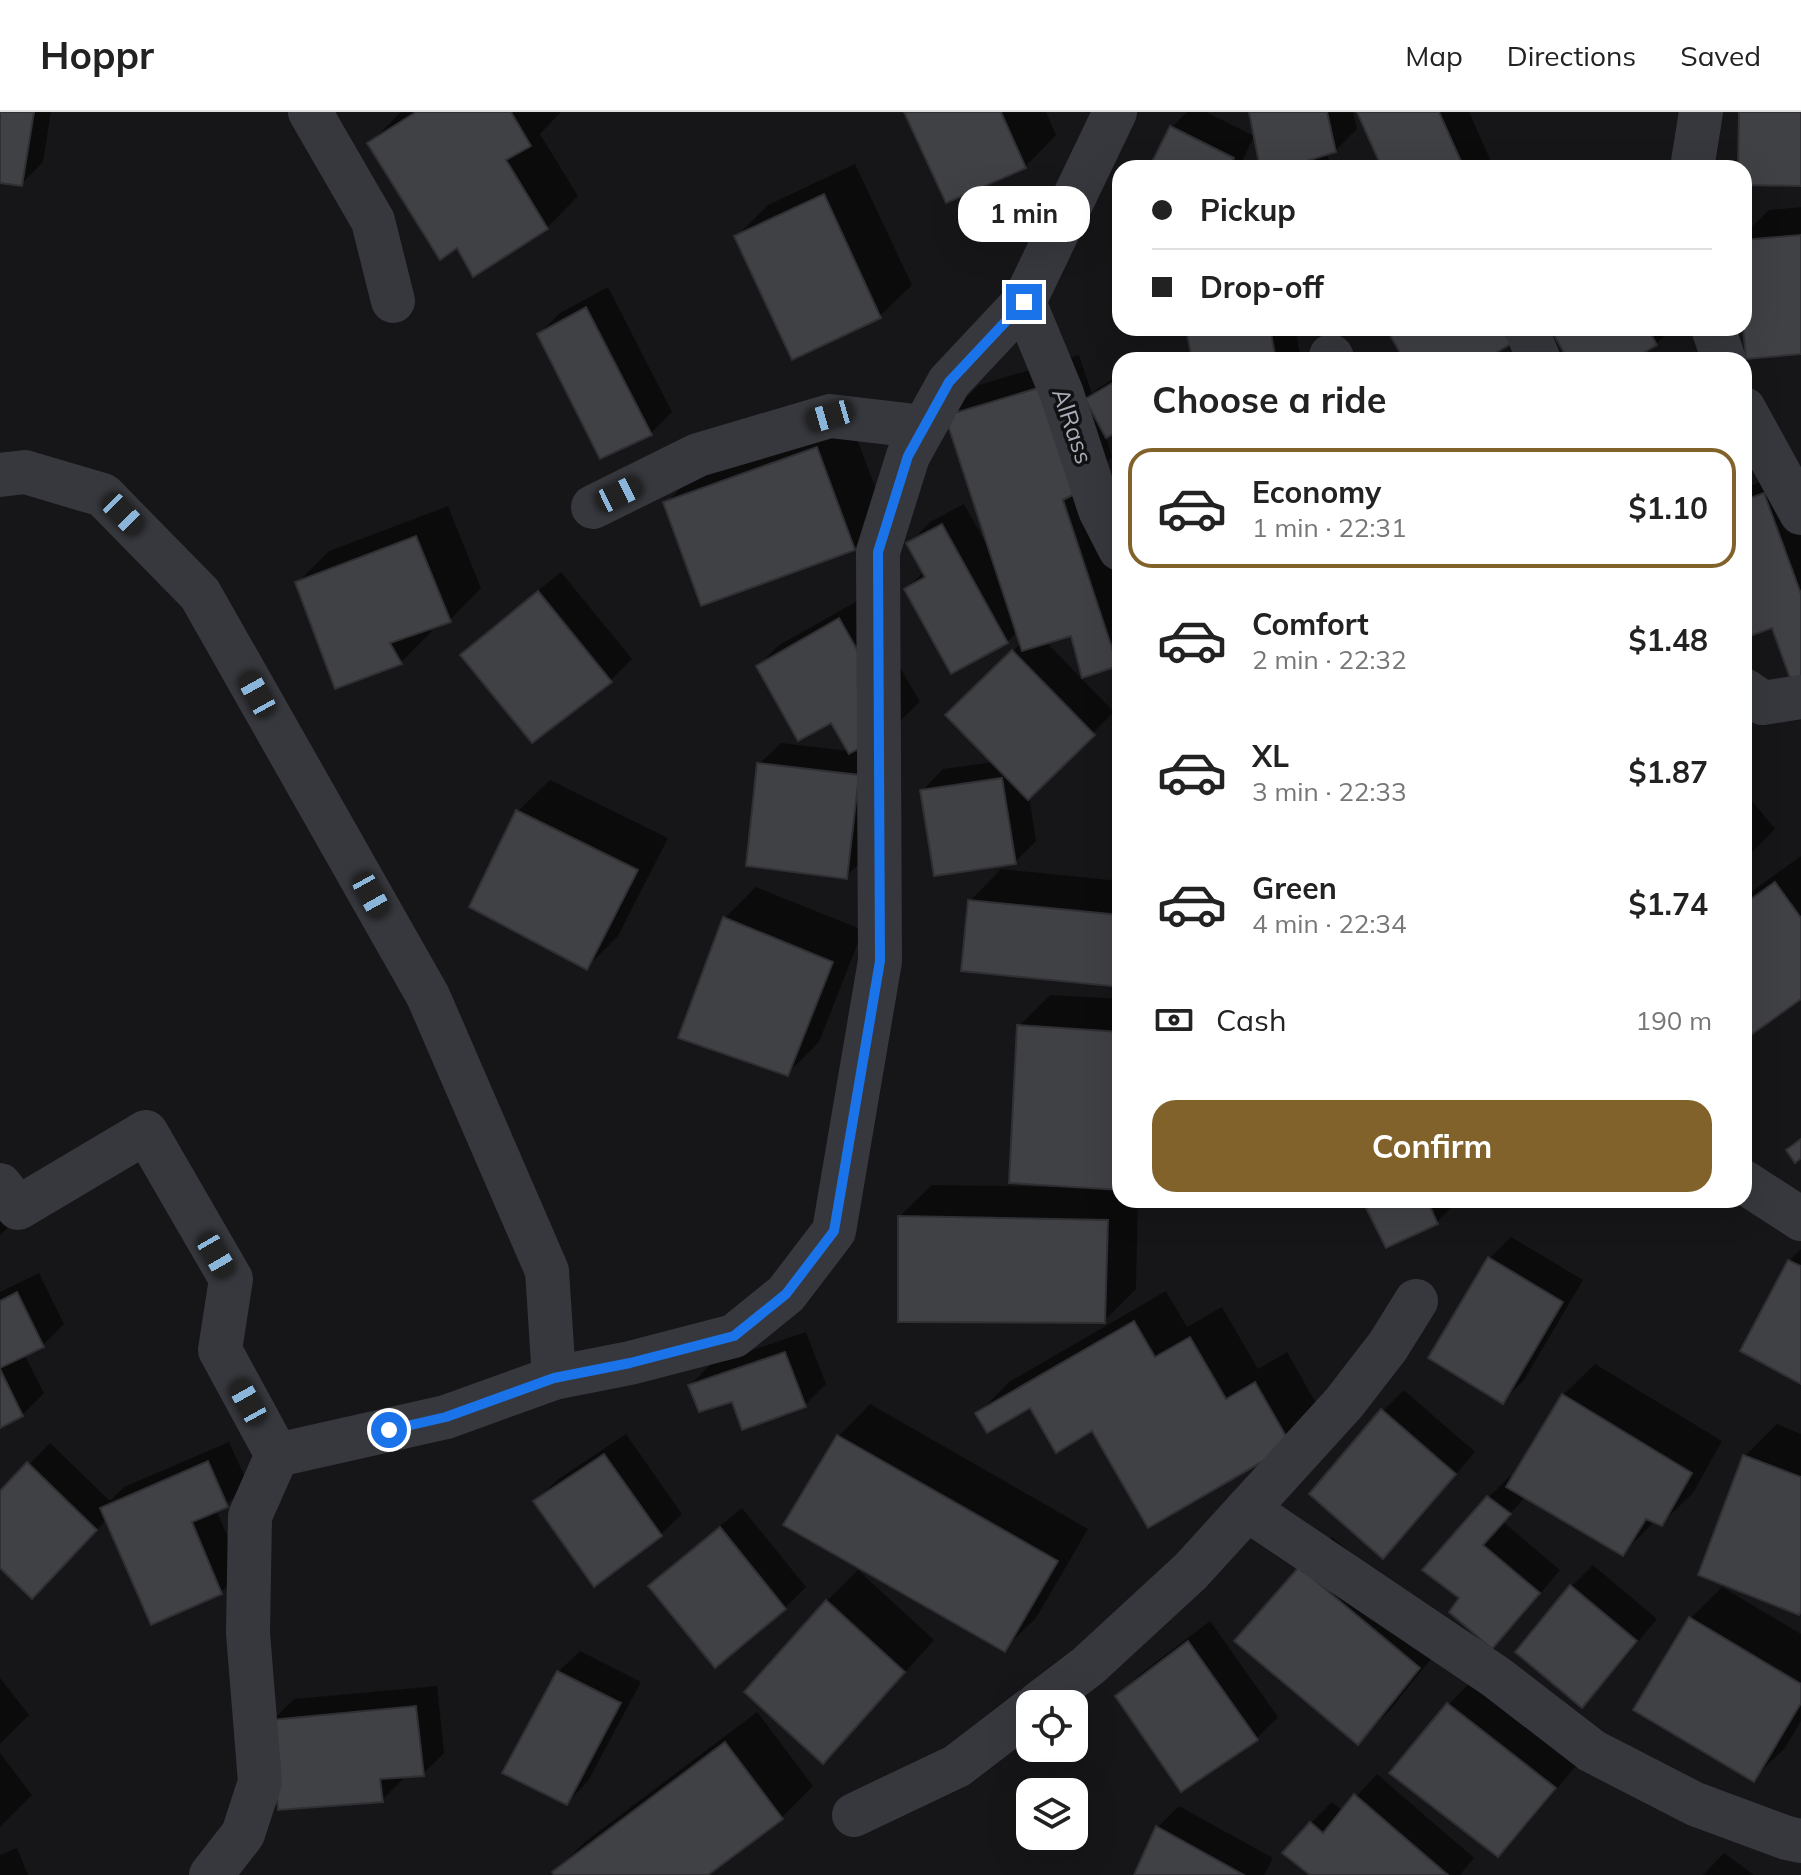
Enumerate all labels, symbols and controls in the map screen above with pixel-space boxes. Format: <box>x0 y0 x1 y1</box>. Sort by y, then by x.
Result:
text: Hoppr <box>40 31 154 79</box>
text: Map <box>1405 38 1463 73</box>
text: Directions <box>1507 38 1636 73</box>
text: Saved <box>1680 38 1761 73</box>
callout: 1 min <box>958 186 1090 242</box>
text: Pickup <box>1200 191 1296 229</box>
text: 1 min <box>990 197 1058 230</box>
text: Drop-off <box>1200 268 1324 306</box>
route end <box>1006 284 1042 320</box>
text: Choose a ride <box>1152 377 1386 422</box>
street label: AlRass <box>1046 384 1100 467</box>
car <box>804 398 856 434</box>
icon: car <box>1156 472 1228 544</box>
car <box>592 473 646 515</box>
text: Economy <box>1252 473 1381 511</box>
car <box>98 488 148 540</box>
text: $1.10 <box>1629 489 1708 527</box>
text: 1 min · 22:31 <box>1252 511 1407 544</box>
icon: car <box>1156 604 1228 676</box>
text: Comfort <box>1252 605 1369 643</box>
text: $1.48 <box>1629 621 1708 659</box>
text: 2 min · 22:32 <box>1252 643 1407 676</box>
car <box>235 667 279 721</box>
icon: car <box>1156 736 1228 808</box>
text: XL <box>1252 737 1289 775</box>
text: $1.87 <box>1629 753 1708 791</box>
text: 3 min · 22:33 <box>1252 775 1407 808</box>
car <box>349 868 393 922</box>
icon: car <box>1156 868 1228 940</box>
text: Green <box>1252 869 1337 907</box>
text: $1.74 <box>1629 885 1708 923</box>
text: 4 min · 22:34 <box>1252 907 1407 940</box>
icon: cash <box>1152 998 1196 1042</box>
text: Cash <box>1216 1001 1287 1039</box>
text: 190 m <box>1636 1004 1712 1037</box>
button: Confirm <box>1152 1100 1712 1192</box>
car <box>194 1228 238 1282</box>
car <box>226 1375 270 1429</box>
route start <box>371 1412 407 1448</box>
map controls <box>1016 1690 1088 1850</box>
button: locate <box>1016 1690 1088 1762</box>
button: layers <box>1016 1778 1088 1850</box>

